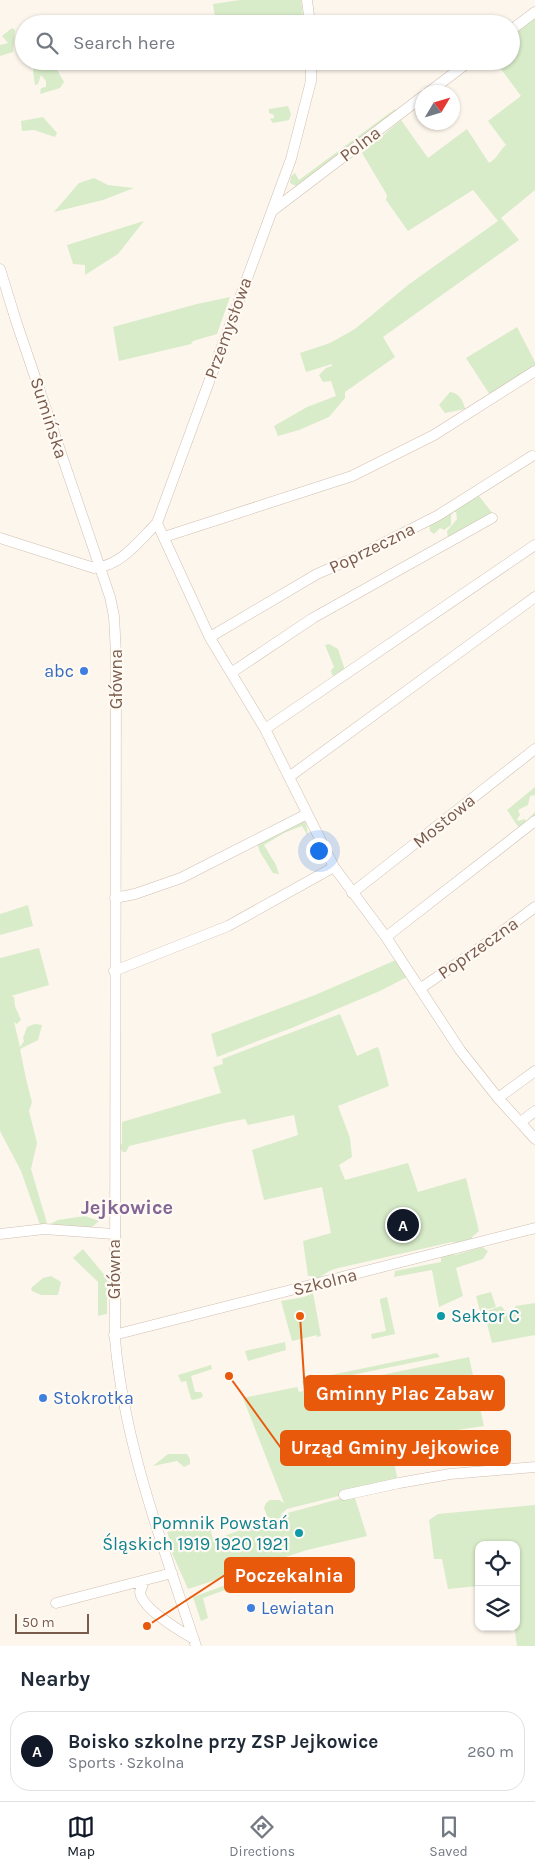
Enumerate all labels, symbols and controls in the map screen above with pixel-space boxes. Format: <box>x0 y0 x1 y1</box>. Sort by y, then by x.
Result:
search box <box>15 15 520 70</box>
icon: search <box>33 29 61 57</box>
text: Search here <box>73 32 175 54</box>
north arrow <box>415 85 460 130</box>
street label: Polna <box>335 121 385 167</box>
street label: Przemysłowa <box>199 274 257 382</box>
street label: Sumińska <box>26 374 72 462</box>
street label: Poprzeczna <box>325 518 419 578</box>
street label: Główna <box>105 649 127 709</box>
place label: abc <box>44 660 74 682</box>
marker: abc <box>78 665 90 677</box>
street label: Mostowa <box>408 789 480 853</box>
your location <box>306 838 332 864</box>
street label: Poprzeczna <box>434 912 522 984</box>
district label: Jejkowice <box>81 1196 173 1219</box>
pin: A <box>387 1206 419 1244</box>
street label: Główna <box>103 1239 125 1299</box>
street label: Szkolna <box>291 1263 359 1301</box>
place label: Sektor C <box>451 1305 520 1327</box>
marker: Sektor C <box>435 1310 447 1322</box>
callout: Gminny Plac Zabaw <box>305 1376 504 1410</box>
text: Gminny Plac Zabaw <box>316 1383 495 1405</box>
place label: Stokrotka <box>53 1387 134 1409</box>
marker: Stokrotka <box>37 1392 49 1404</box>
callout: Urząd Gminy Jejkowice <box>281 1431 510 1465</box>
text: Urząd Gminy Jejkowice <box>291 1437 499 1459</box>
place label: Pomnik Powstań Śląskich 1919 1920 1921 <box>102 1512 289 1555</box>
marker: Pomnik Powstań Śląskich 1919 1920 1921 <box>293 1527 305 1539</box>
map controls <box>475 1541 520 1631</box>
button: locate <box>475 1541 520 1586</box>
callout: Poczekalnia <box>225 1558 354 1592</box>
text: Poczekalnia <box>235 1565 343 1587</box>
button: layers <box>475 1586 520 1631</box>
place label: Lewiatan <box>261 1597 335 1619</box>
marker: Lewiatan <box>245 1602 257 1614</box>
scale bar <box>15 1611 89 1634</box>
text: 50 m <box>22 1614 55 1631</box>
text: Nearby <box>20 1667 90 1691</box>
text: Boisko szkolne przy ZSP Jejkowice <box>68 1731 378 1753</box>
text: A <box>32 1742 42 1761</box>
text: 260 m <box>467 1742 514 1761</box>
text: Sports · Szkolna <box>68 1753 184 1772</box>
tab: Map <box>67 1813 95 1860</box>
tab: Directions <box>229 1813 295 1860</box>
tab: Saved <box>429 1813 468 1860</box>

